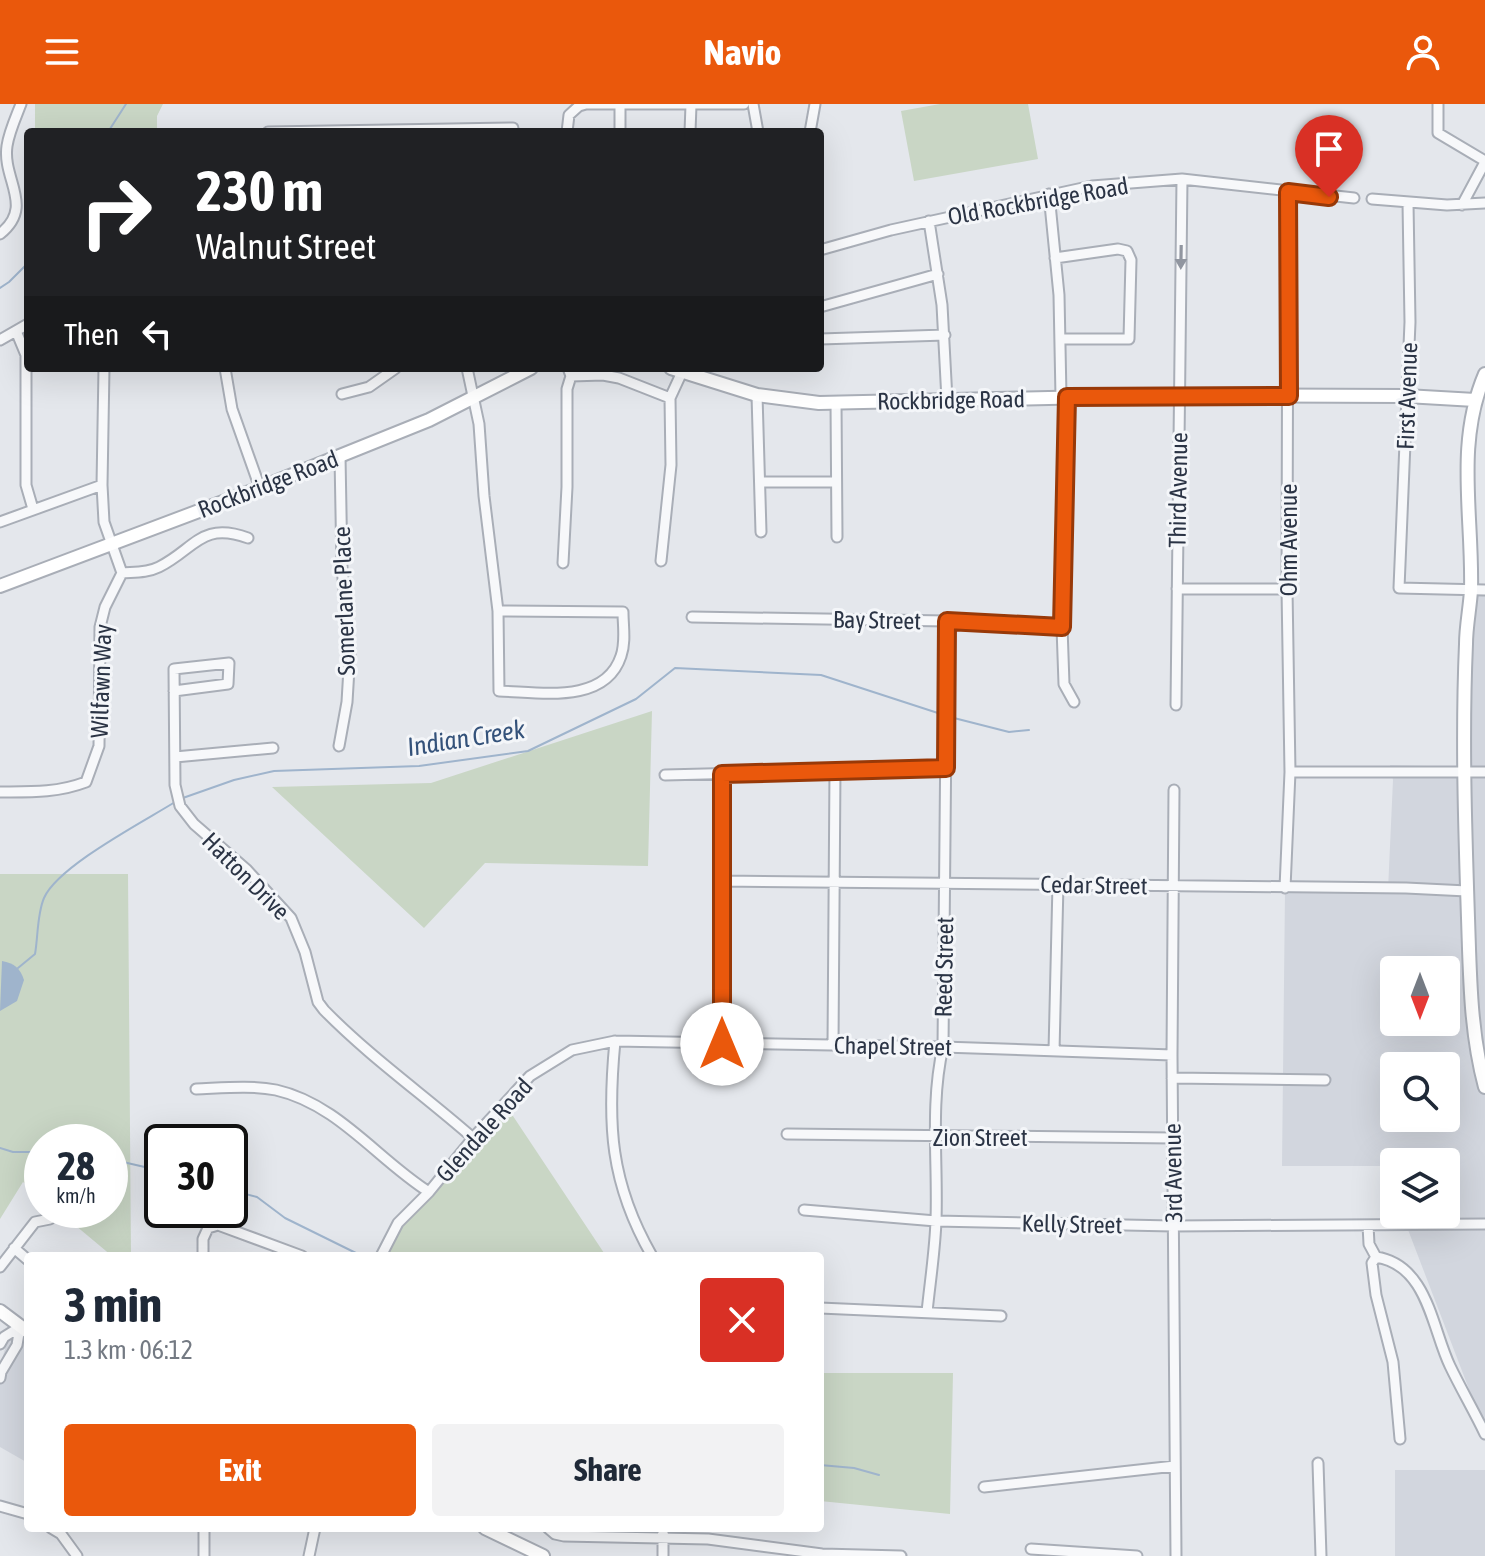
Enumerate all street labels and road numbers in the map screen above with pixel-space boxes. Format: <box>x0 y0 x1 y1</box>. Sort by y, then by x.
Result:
street label: Old Rockbridge Road <box>946 172 1130 230</box>
street label: First Avenue <box>1392 342 1422 450</box>
street label: Rockbridge Road <box>877 385 1025 415</box>
street label: Third Avenue <box>1163 432 1193 548</box>
street label: Rockbridge Road <box>194 445 342 523</box>
street label: Ohm Avenue <box>1275 484 1302 596</box>
street label: Somerlane Place <box>328 526 360 676</box>
street label: Bay Street <box>833 606 921 634</box>
street label: Wilfawn Way <box>86 623 116 738</box>
street label: Hatton Drive <box>197 827 295 925</box>
street label: Cedar Street <box>1040 871 1148 899</box>
street label: Reed Street <box>930 916 958 1018</box>
street label: Chapel Street <box>834 1031 952 1061</box>
street label: Glendale Road <box>430 1073 538 1187</box>
street label: 3rd Avenue <box>1159 1123 1187 1223</box>
street label: Zion Street <box>932 1124 1028 1151</box>
street label: Kelly Street <box>1022 1210 1123 1238</box>

